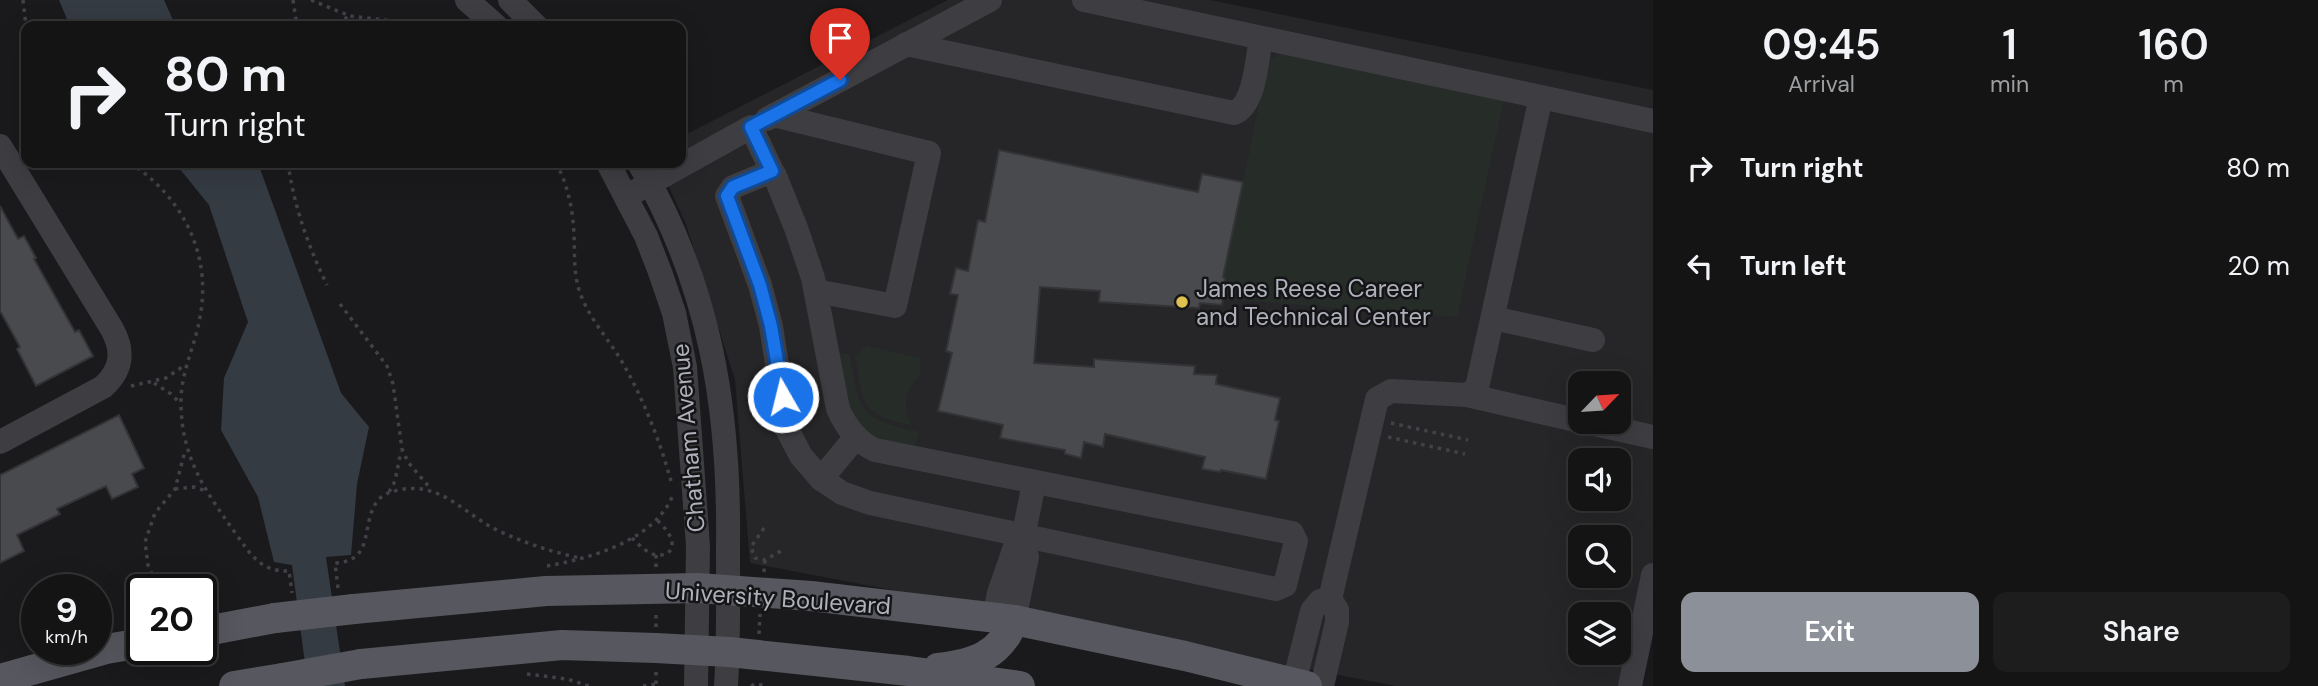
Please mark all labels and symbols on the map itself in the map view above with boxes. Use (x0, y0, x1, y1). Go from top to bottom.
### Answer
pin (810, 8, 870, 80)
place label: James Reese Career and Technical Center (1196, 273, 1431, 332)
marker: James Reese Career and Technical Center (1174, 294, 1190, 310)
street label: Chatham Avenue (664, 342, 712, 534)
position arrow (746, 360, 820, 434)
north arrow (1568, 371, 1631, 434)
speed limit sign: 20 (126, 574, 217, 665)
street label: University Boulevard (664, 575, 892, 621)

